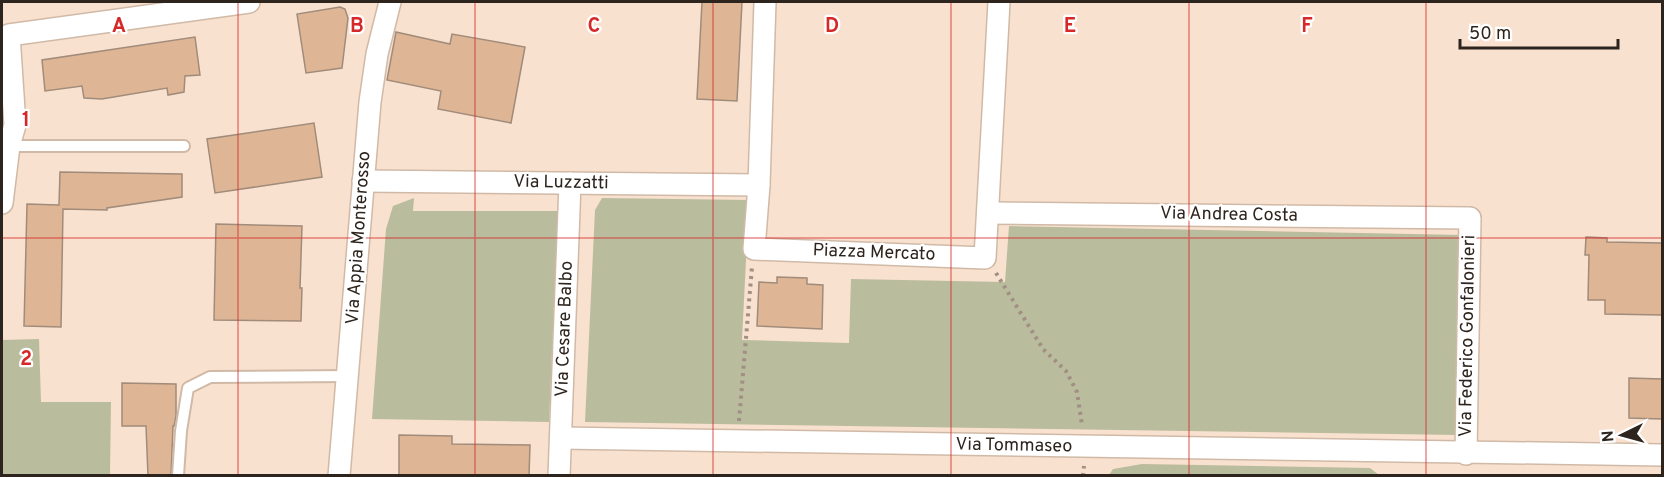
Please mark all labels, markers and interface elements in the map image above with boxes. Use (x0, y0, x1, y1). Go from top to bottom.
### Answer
scale bar (1460, 12, 1618, 50)
text: A (112, 14, 126, 40)
text: B (350, 14, 364, 40)
text: C (588, 14, 600, 40)
text: D (825, 14, 839, 40)
text: E (1064, 14, 1076, 40)
text: F (1301, 14, 1313, 40)
text: 50 m (1469, 23, 1511, 46)
text: 1 (22, 108, 30, 134)
street label: Via Appia Monterosso (341, 150, 377, 326)
street label: Via Luzzatti (513, 171, 609, 195)
street label: Via Andrea Costa (1160, 202, 1298, 228)
street label: Via Federico Gonfalonieri (1455, 235, 1481, 437)
street label: Piazza Mercato (812, 239, 936, 267)
street label: Via Cesare Balbo (551, 260, 579, 398)
text: 2 (20, 347, 32, 373)
north arrow (1592, 405, 1652, 465)
text: N (1599, 430, 1620, 443)
street label: Via Tommaseo (955, 433, 1073, 459)

